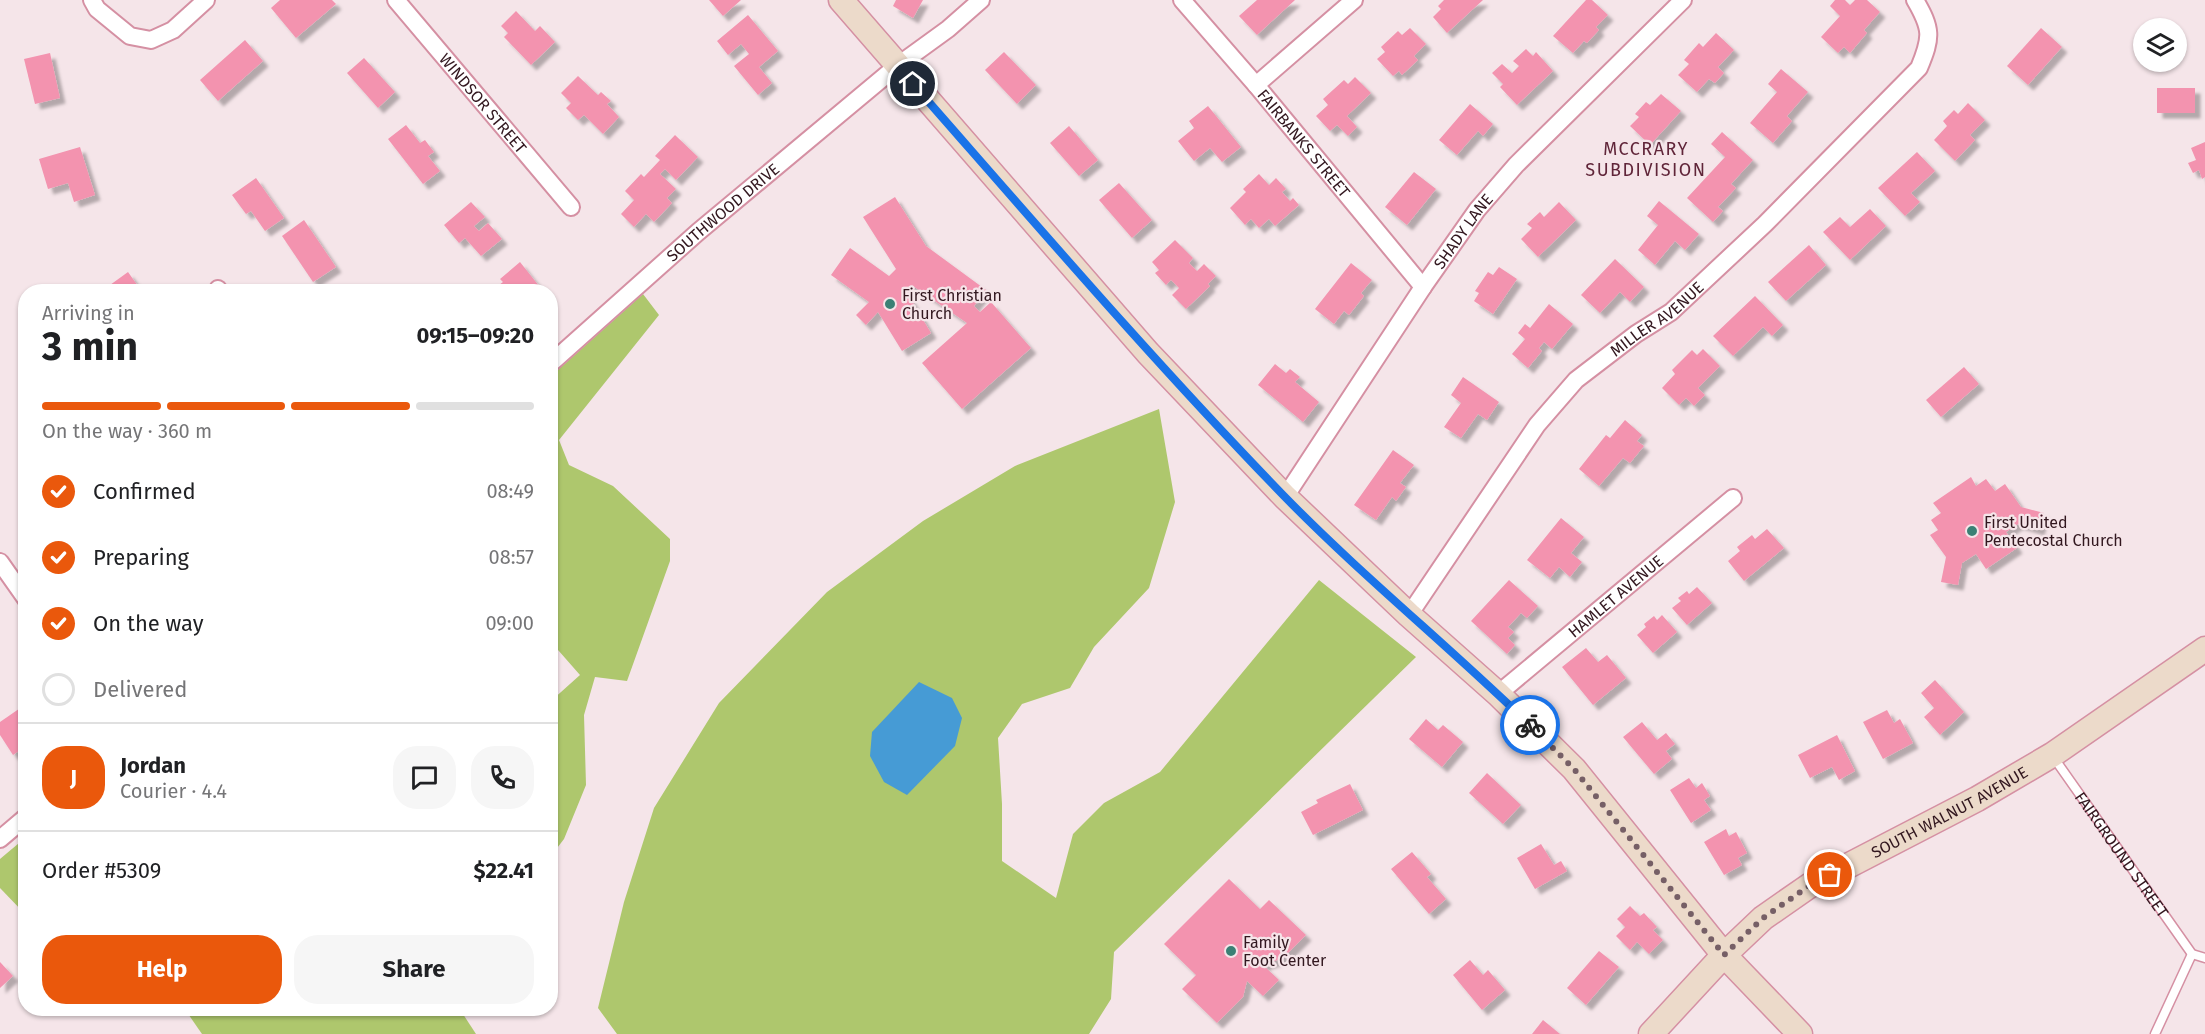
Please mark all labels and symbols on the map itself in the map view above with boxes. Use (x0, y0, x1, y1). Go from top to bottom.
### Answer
street label: WINDSOR STREET (436, 49, 531, 157)
pin (887, 58, 938, 109)
street label: FAIRBANKS STREET (1254, 85, 1355, 201)
district label: MCCRARY SUBDIVISION (1585, 138, 1707, 181)
street label: SOUTHWOOD DRIVE (662, 159, 783, 265)
street label: SHADY LANE (1429, 190, 1497, 272)
street label: MILLER AVENUE (1606, 277, 1707, 360)
place label: First Christian Church (902, 286, 1002, 323)
marker: First Christian Church (883, 297, 897, 311)
place label: First United Pentecostal Church (1984, 513, 2123, 550)
marker: First United Pentecostal Church (1965, 524, 1979, 538)
street label: HAMLET AVENUE (1564, 551, 1667, 641)
courier (1500, 695, 1560, 755)
street label: SOUTH WALNUT AVENUE (1868, 762, 2031, 862)
street label: FAIRGROUND STREET (2071, 788, 2173, 921)
pin (1804, 849, 1855, 900)
place label: Family Foot Center (1243, 933, 1327, 970)
marker: Family Foot Center (1224, 944, 1238, 958)

